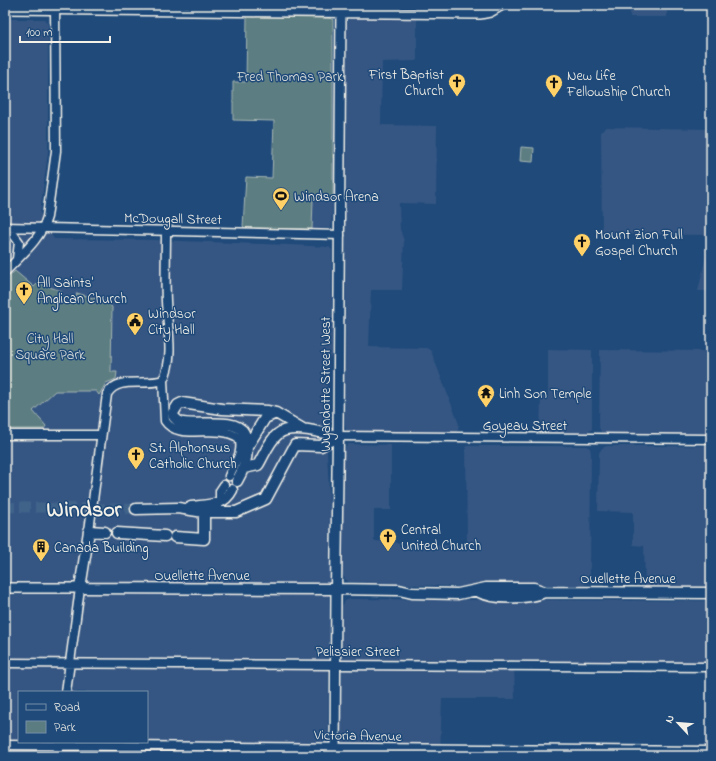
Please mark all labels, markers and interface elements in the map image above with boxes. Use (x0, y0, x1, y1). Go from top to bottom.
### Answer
scale bar (20, 18, 110, 44)
text: 100 m (26, 24, 53, 42)
place label: First Baptist Church (368, 65, 444, 102)
place label: New Life Fellowship Church (566, 66, 670, 103)
park label: Fred Thomas Park (236, 67, 344, 88)
church icon: First Baptist Church (447, 72, 467, 97)
church icon: New Life Fellowship Church (544, 73, 564, 98)
sports icon: Windsor Arena (271, 186, 291, 211)
place label: Windsor Arena (294, 187, 379, 208)
street label: McDougall Street (124, 208, 222, 232)
place label: Mount Zion Full Gospel Church (595, 225, 683, 262)
church icon: Mount Zion Full Gospel Church (572, 232, 592, 257)
place label: All Saints' Anglican Church (37, 273, 127, 311)
church icon: All Saints' Anglican Church (14, 280, 34, 305)
place label: Windsor City Hall (148, 304, 196, 342)
public building icon: Windsor City Hall (125, 311, 145, 336)
street label: Wyandotte Street West (316, 316, 338, 452)
park label: City Hall Square Park (15, 329, 86, 366)
temple icon: Linh Son Temple (476, 383, 496, 408)
place label: Linh Son Temple (499, 384, 592, 405)
street label: Goyeau Street (483, 416, 568, 438)
place label: St. Alphonsus Catholic Church (149, 438, 237, 475)
church icon: St. Alphonsus Catholic Church (126, 445, 146, 470)
district label: Windsor (47, 495, 123, 527)
place label: Central United Church (401, 520, 481, 557)
church icon: Central United Church (378, 527, 398, 552)
building icon: Canada Building (31, 537, 51, 562)
place label: Canada Building (54, 538, 149, 560)
street label: Ouellette Avenue (154, 566, 250, 587)
street label: Ouellette Avenue (580, 569, 676, 590)
street label: Pelissier Street (316, 642, 401, 663)
legend (18, 691, 148, 743)
text: Road (54, 699, 80, 717)
north arrow (658, 703, 698, 743)
text: N (661, 712, 679, 726)
text: Park (54, 719, 76, 737)
street label: Victoria Avenue (313, 725, 403, 748)

